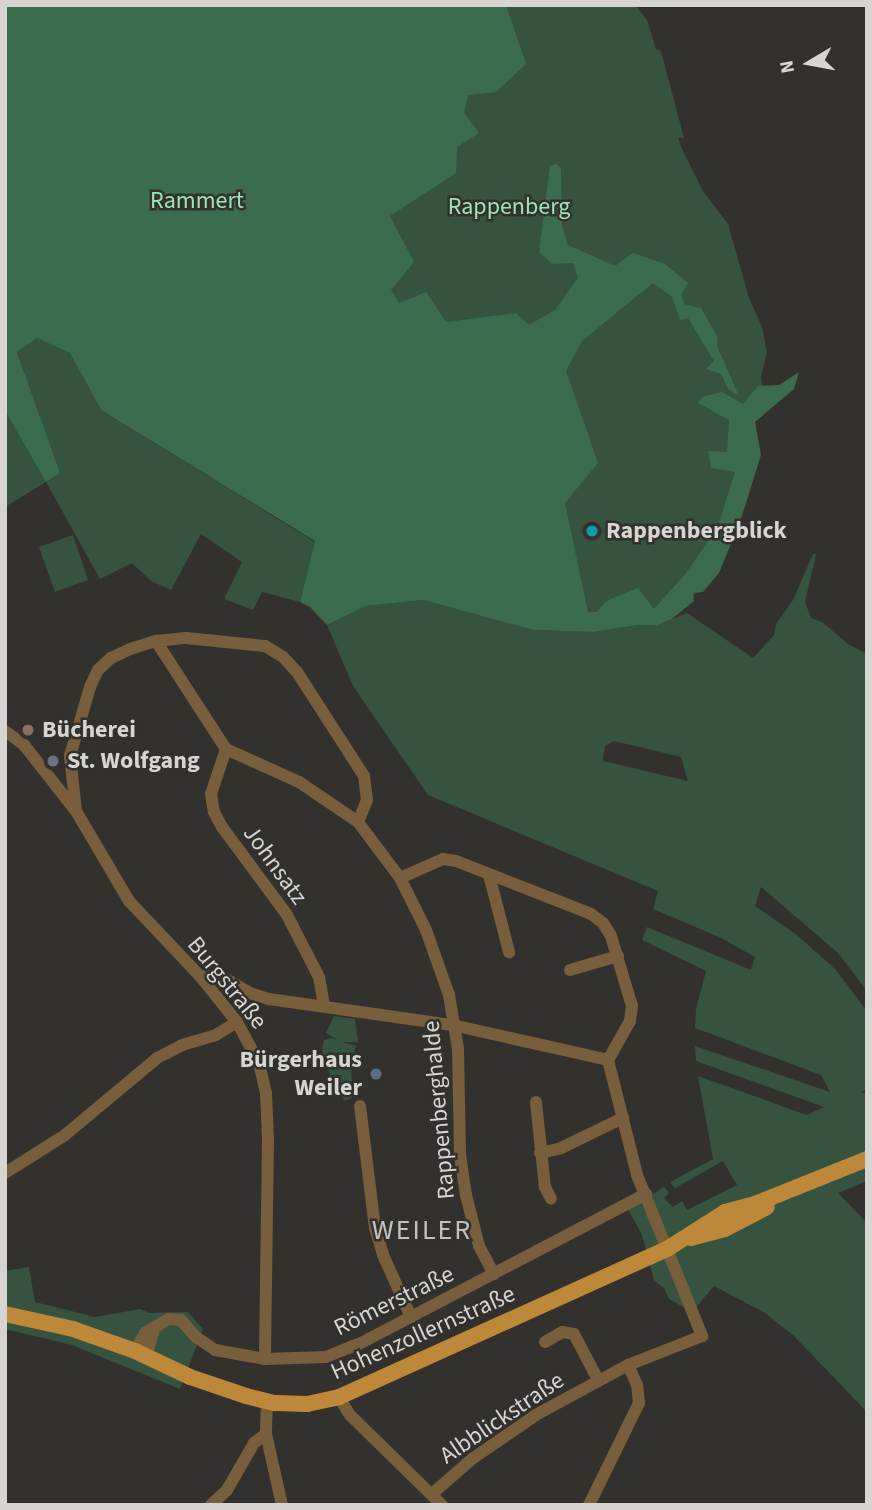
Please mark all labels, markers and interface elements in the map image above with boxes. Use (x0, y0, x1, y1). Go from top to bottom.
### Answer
north arrow (774, 28, 844, 98)
text: N (773, 58, 802, 75)
park label: Rammert (150, 187, 244, 215)
park label: Rappenberg (448, 193, 570, 221)
place label: Rappenbergblick (606, 517, 787, 545)
marker: Rappenbergblick (584, 523, 600, 539)
place label: Bücherei (42, 716, 136, 744)
marker: Bücherei (20, 722, 36, 738)
place label: St. Wolfgang (67, 747, 200, 775)
marker: St. Wolfgang (45, 753, 61, 769)
street label: Johnsatz (237, 820, 313, 910)
street label: Burgstraße (181, 931, 273, 1035)
street label: Rappenberghalde (417, 1019, 461, 1201)
place label: Bürgerhaus Weiler (240, 1046, 362, 1102)
marker: Bürgerhaus Weiler (368, 1066, 384, 1082)
district label: WEILER (373, 1213, 471, 1247)
street label: Römerstraße (329, 1260, 459, 1342)
street label: Hohenzollernstraße (326, 1279, 520, 1387)
street label: Albblickstraße (434, 1366, 570, 1470)

